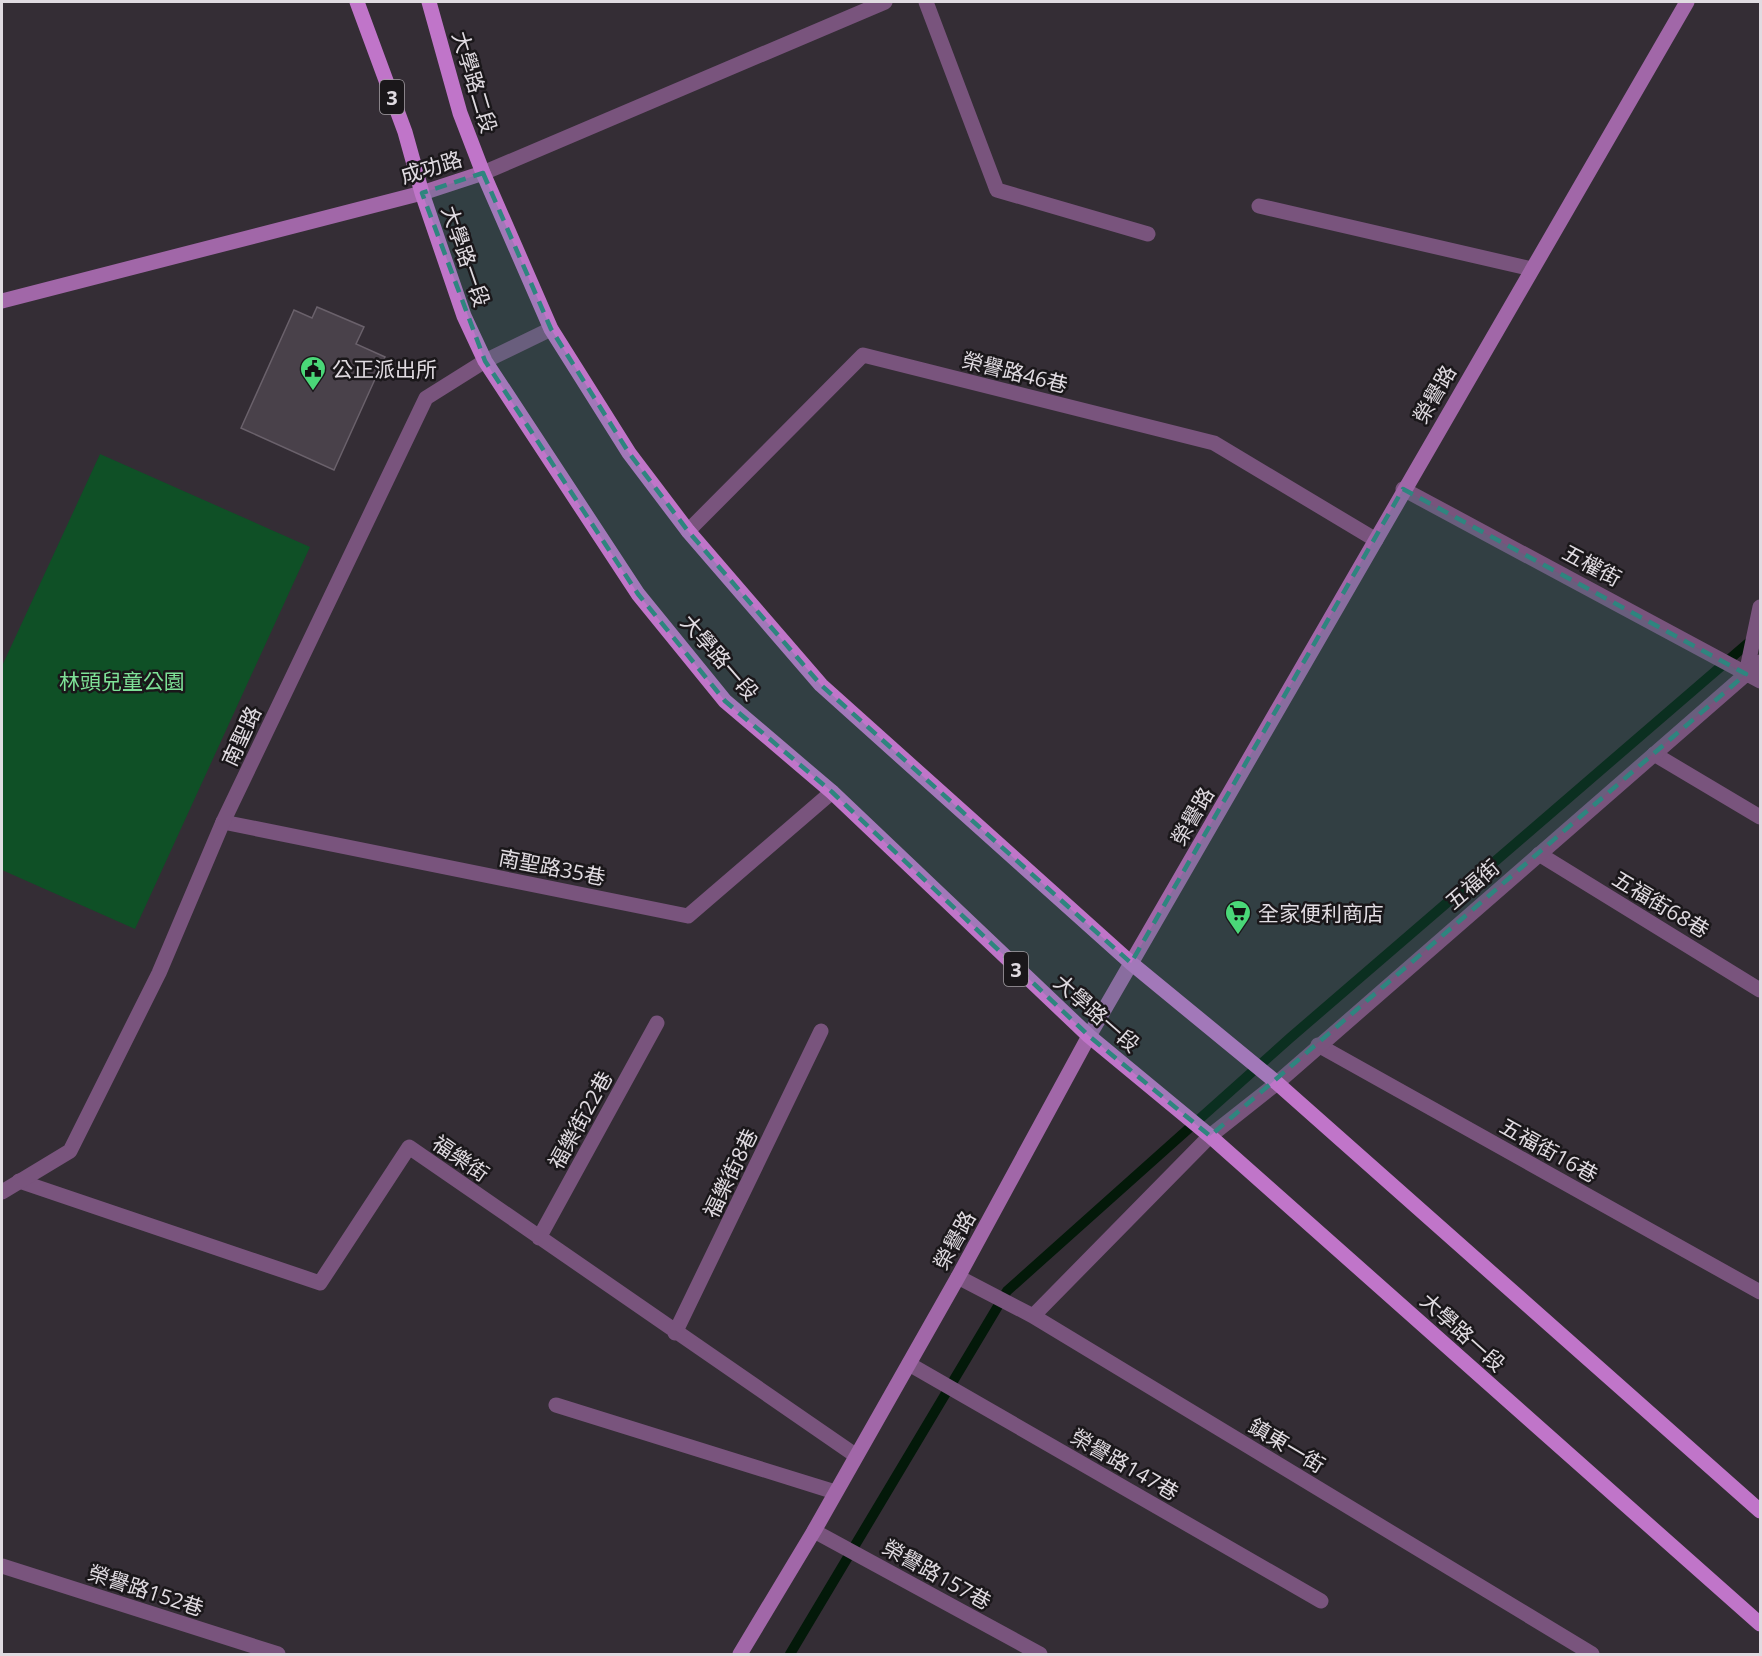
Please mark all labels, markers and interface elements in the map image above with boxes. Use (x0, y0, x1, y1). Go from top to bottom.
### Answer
street label: 大學路二段 (446, 28, 504, 136)
road number: 3 (380, 80, 404, 114)
street label: 成功路 (397, 144, 465, 190)
street label: 大學路一段 (436, 202, 496, 310)
street label: 榮譽路46巷 (959, 345, 1071, 399)
public building icon: 公正派出所 (298, 354, 328, 392)
place label: 公正派出所 (332, 355, 437, 383)
street label: 榮譽路 (1406, 360, 1462, 428)
street label: 五權街 (1558, 538, 1626, 592)
street label: 大學路一段 (675, 608, 765, 706)
park label: 林頭兒童公園 (59, 667, 185, 695)
street label: 南聖路 (215, 702, 267, 770)
street label: 榮譽路 (1164, 782, 1220, 850)
street label: 南聖路35巷 (496, 843, 608, 891)
street label: 五福街 (1439, 853, 1505, 915)
street label: 五福街68巷 (1607, 864, 1715, 944)
supermarket icon: 全家便利商店 (1223, 898, 1253, 936)
place label: 全家便利商店 (1258, 899, 1384, 927)
road number: 3 (1004, 952, 1028, 986)
street label: 大學路一段 (1048, 968, 1146, 1058)
street label: 福樂街22巷 (542, 1066, 618, 1174)
street label: 五福街16巷 (1495, 1112, 1603, 1188)
street label: 福樂街8巷 (696, 1124, 764, 1222)
street label: 福樂街 (427, 1128, 495, 1188)
street label: 榮譽路 (926, 1206, 982, 1274)
street label: 大學路一段 (1415, 1286, 1511, 1378)
street label: 鎮東一街 (1244, 1411, 1330, 1479)
street label: 榮譽路147巷 (1066, 1422, 1184, 1506)
street label: 榮譽路157巷 (878, 1533, 996, 1615)
street label: 榮譽路152巷 (85, 1558, 207, 1622)

